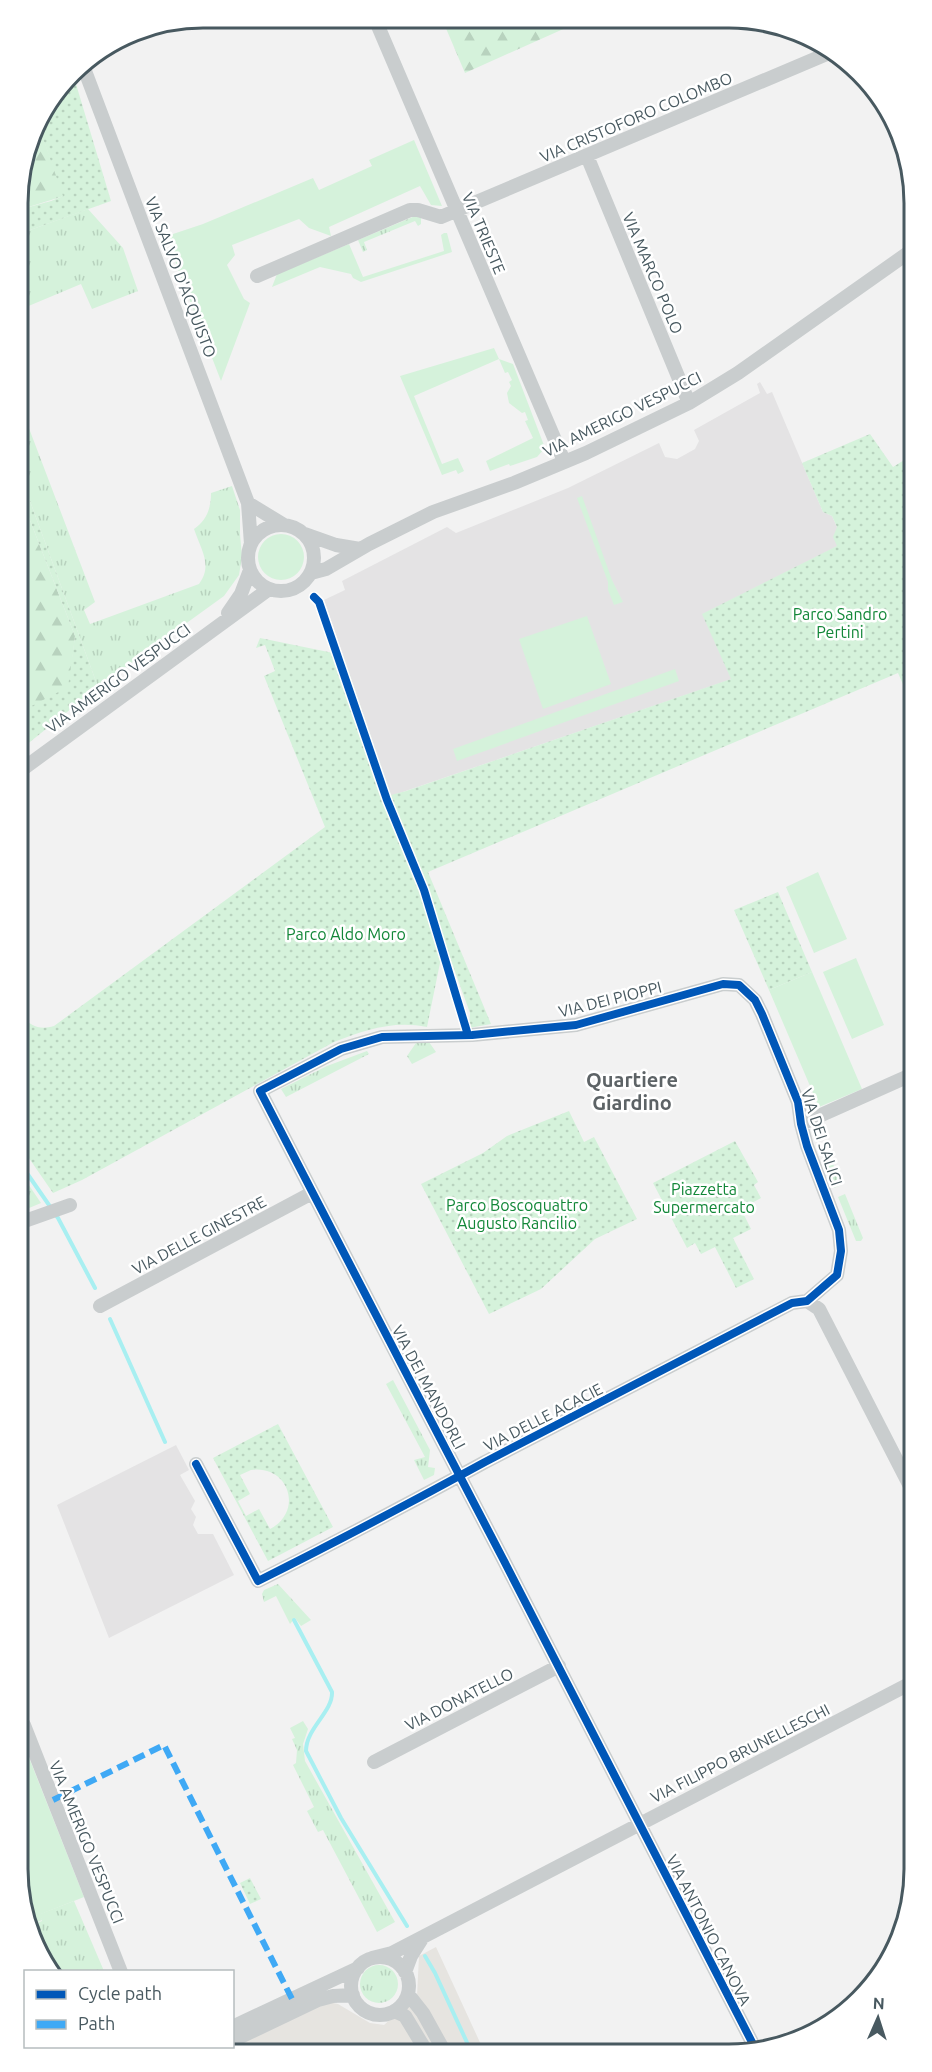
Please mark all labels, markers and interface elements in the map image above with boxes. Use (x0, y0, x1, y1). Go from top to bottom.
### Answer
street label: VIA CRISTOFORO COLOMBO (537, 68, 735, 166)
street label: VIA TRIESTE (459, 190, 509, 276)
street label: VIA SALVO D'ACQUISTO (142, 194, 220, 360)
street label: VIA MARCO POLO (619, 210, 687, 336)
street label: VIA AMERIGO VESPUCCI (540, 368, 704, 460)
park label: Parco Sandro Pertini (793, 605, 887, 641)
street label: VIA AMERIGO VESPUCCI (42, 620, 194, 736)
park label: Parco Aldo Moro (286, 925, 406, 943)
street label: VIA DEI PIOPPI (557, 977, 663, 1021)
district label: Quartiere Giardino (586, 1068, 678, 1114)
street label: VIA DEI SALICI (798, 1086, 846, 1188)
park label: Piazzetta Supermercato (653, 1180, 755, 1216)
street label: VIA DELLE GINESTRE (129, 1192, 269, 1278)
park label: Parco Boscoquattro Augusto Rancilio (446, 1196, 588, 1232)
street label: VIA DEI MANDORLI (389, 1322, 469, 1452)
street label: VIA DELLE ACACIE (481, 1379, 605, 1455)
street label: VIA DONATELLO (402, 1664, 516, 1734)
street label: VIA FILIPPO BRUNELLESCHI (648, 1700, 832, 1806)
street label: VIA AMERIGO VESPUCCI (46, 1758, 128, 1926)
street label: VIA ANTONIO CANOVA (663, 1852, 755, 2009)
legend (24, 1970, 234, 2048)
text: Cycle path (78, 1983, 162, 2003)
north arrow (848, 1988, 908, 2048)
text: N (872, 1994, 885, 2012)
text: Path (78, 2013, 115, 2033)

